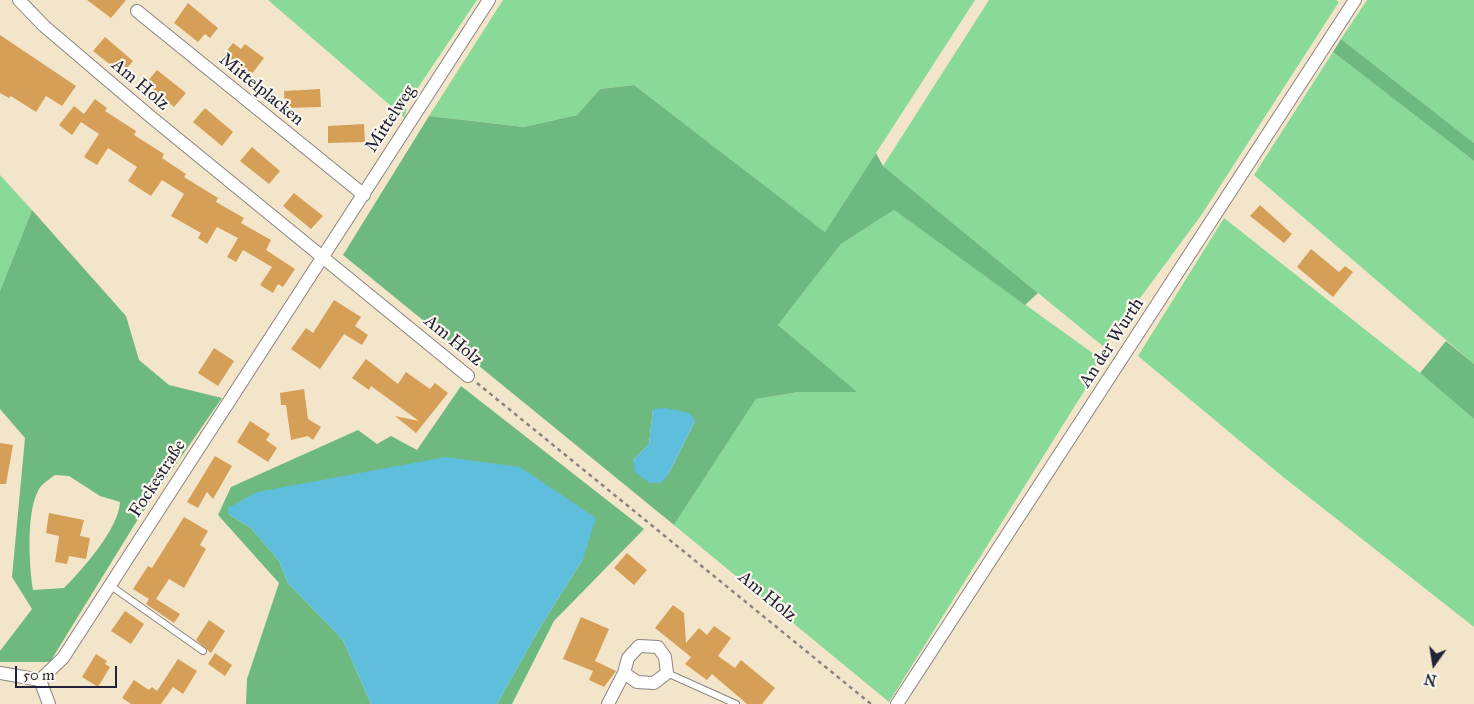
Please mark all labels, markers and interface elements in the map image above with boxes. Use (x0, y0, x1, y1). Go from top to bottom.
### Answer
street label: Mittelplacken (214, 49, 308, 131)
street label: Am Holz (107, 55, 173, 115)
street label: Mittelweg (361, 81, 421, 157)
street label: An der Wurth (1075, 294, 1149, 392)
street label: Am Holz (419, 311, 487, 371)
street label: Fockestraße (125, 436, 191, 522)
street label: Am Holz (733, 567, 801, 627)
north arrow (1409, 639, 1459, 689)
scale bar (18, 656, 120, 688)
text: 50 m (23, 666, 55, 684)
text: N (1423, 669, 1438, 689)

